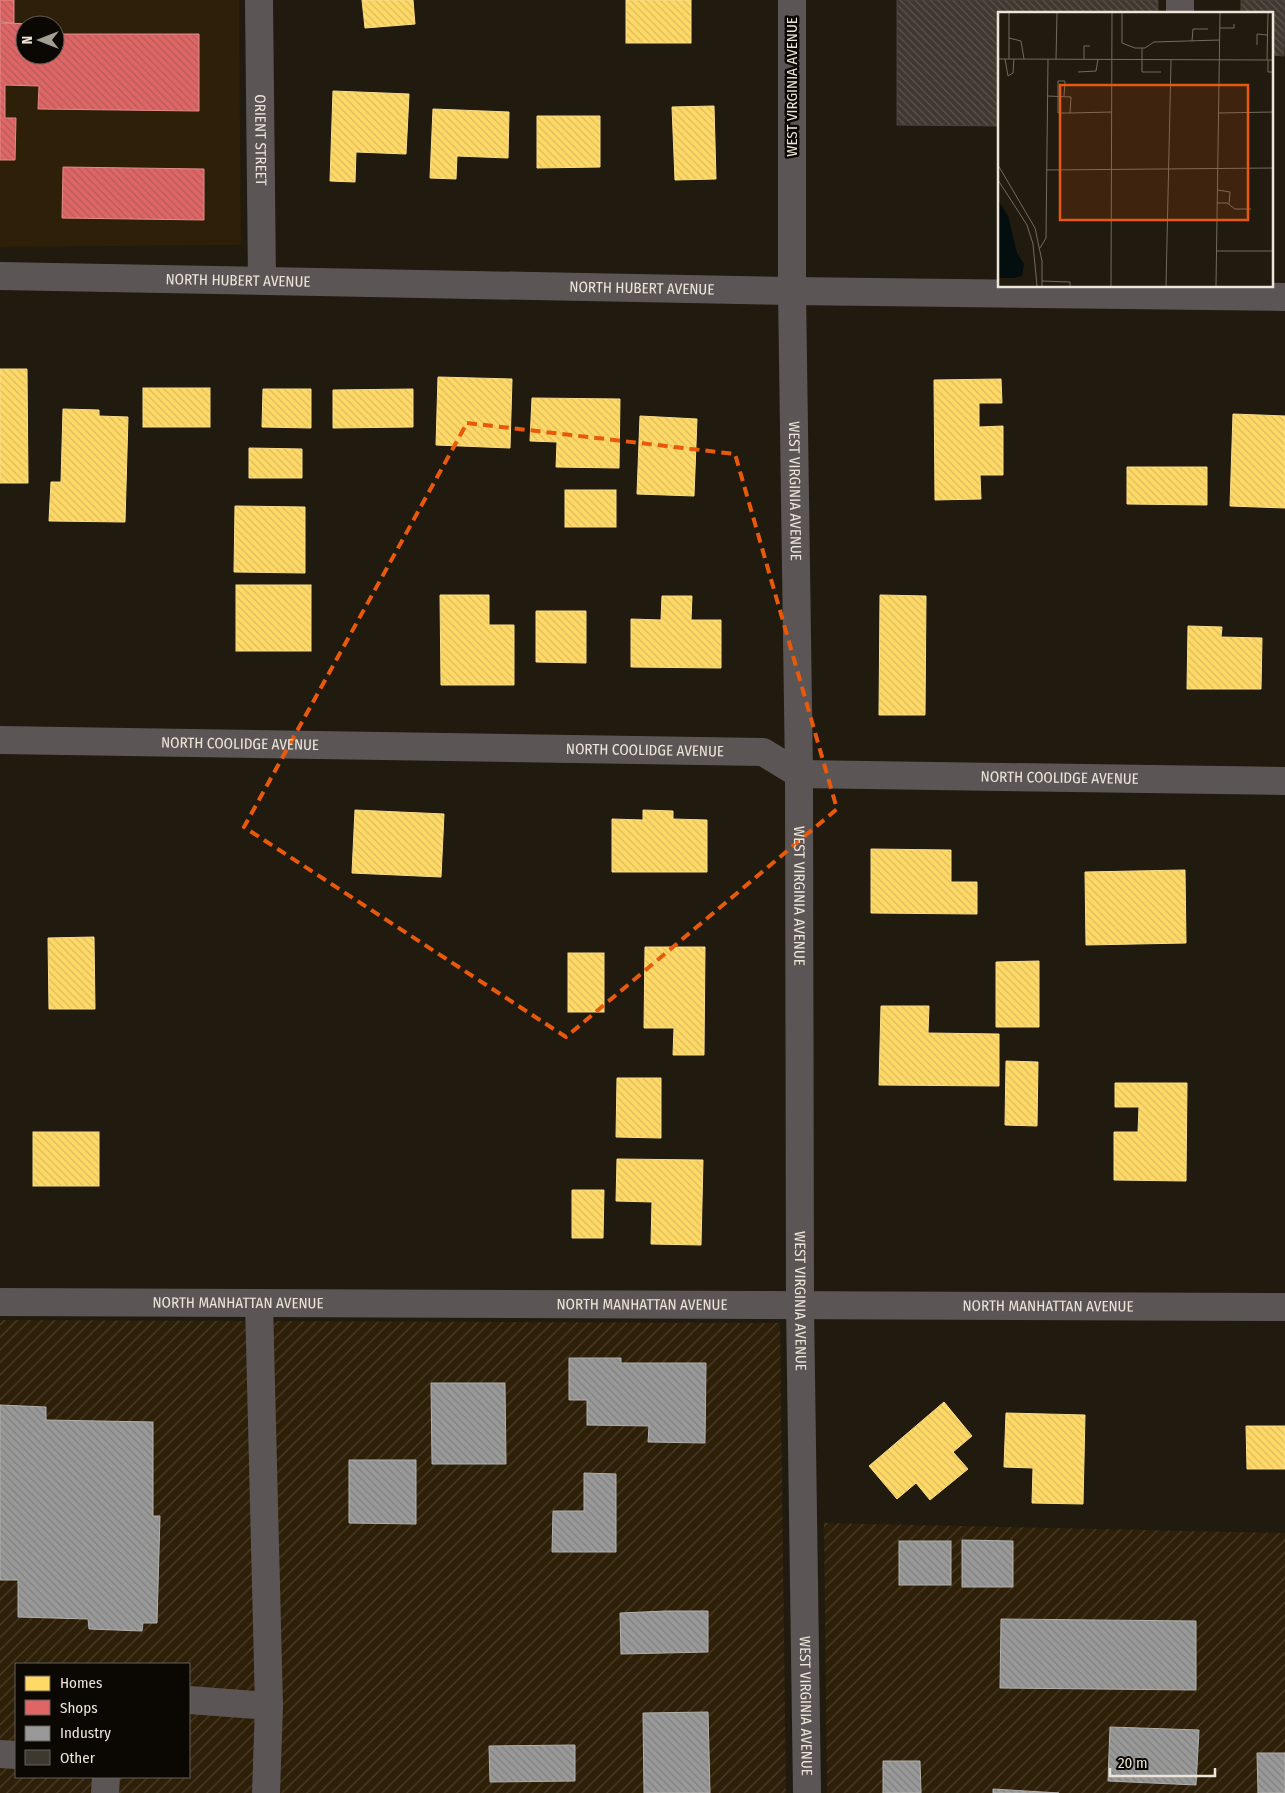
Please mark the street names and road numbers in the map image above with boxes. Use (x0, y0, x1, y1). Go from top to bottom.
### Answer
street label: WEST VIRGINIA AVENUE (783, 17, 801, 157)
street label: ORIENT STREET (251, 94, 270, 186)
street label: NORTH HUBERT AVENUE (165, 270, 311, 291)
street label: NORTH HUBERT AVENUE (569, 278, 715, 299)
street label: WEST VIRGINIA AVENUE (785, 421, 805, 561)
street label: NORTH COOLIDGE AVENUE (161, 734, 319, 754)
street label: NORTH COOLIDGE AVENUE (566, 740, 724, 760)
street label: NORTH COOLIDGE AVENUE (981, 768, 1139, 788)
street label: WEST VIRGINIA AVENUE (790, 826, 808, 966)
street label: WEST VIRGINIA AVENUE (791, 1231, 810, 1371)
street label: NORTH MANHATTAN AVENUE (152, 1294, 324, 1312)
street label: NORTH MANHATTAN AVENUE (556, 1295, 728, 1314)
street label: NORTH MANHATTAN AVENUE (962, 1297, 1134, 1315)
street label: WEST VIRGINIA AVENUE (796, 1636, 816, 1776)

